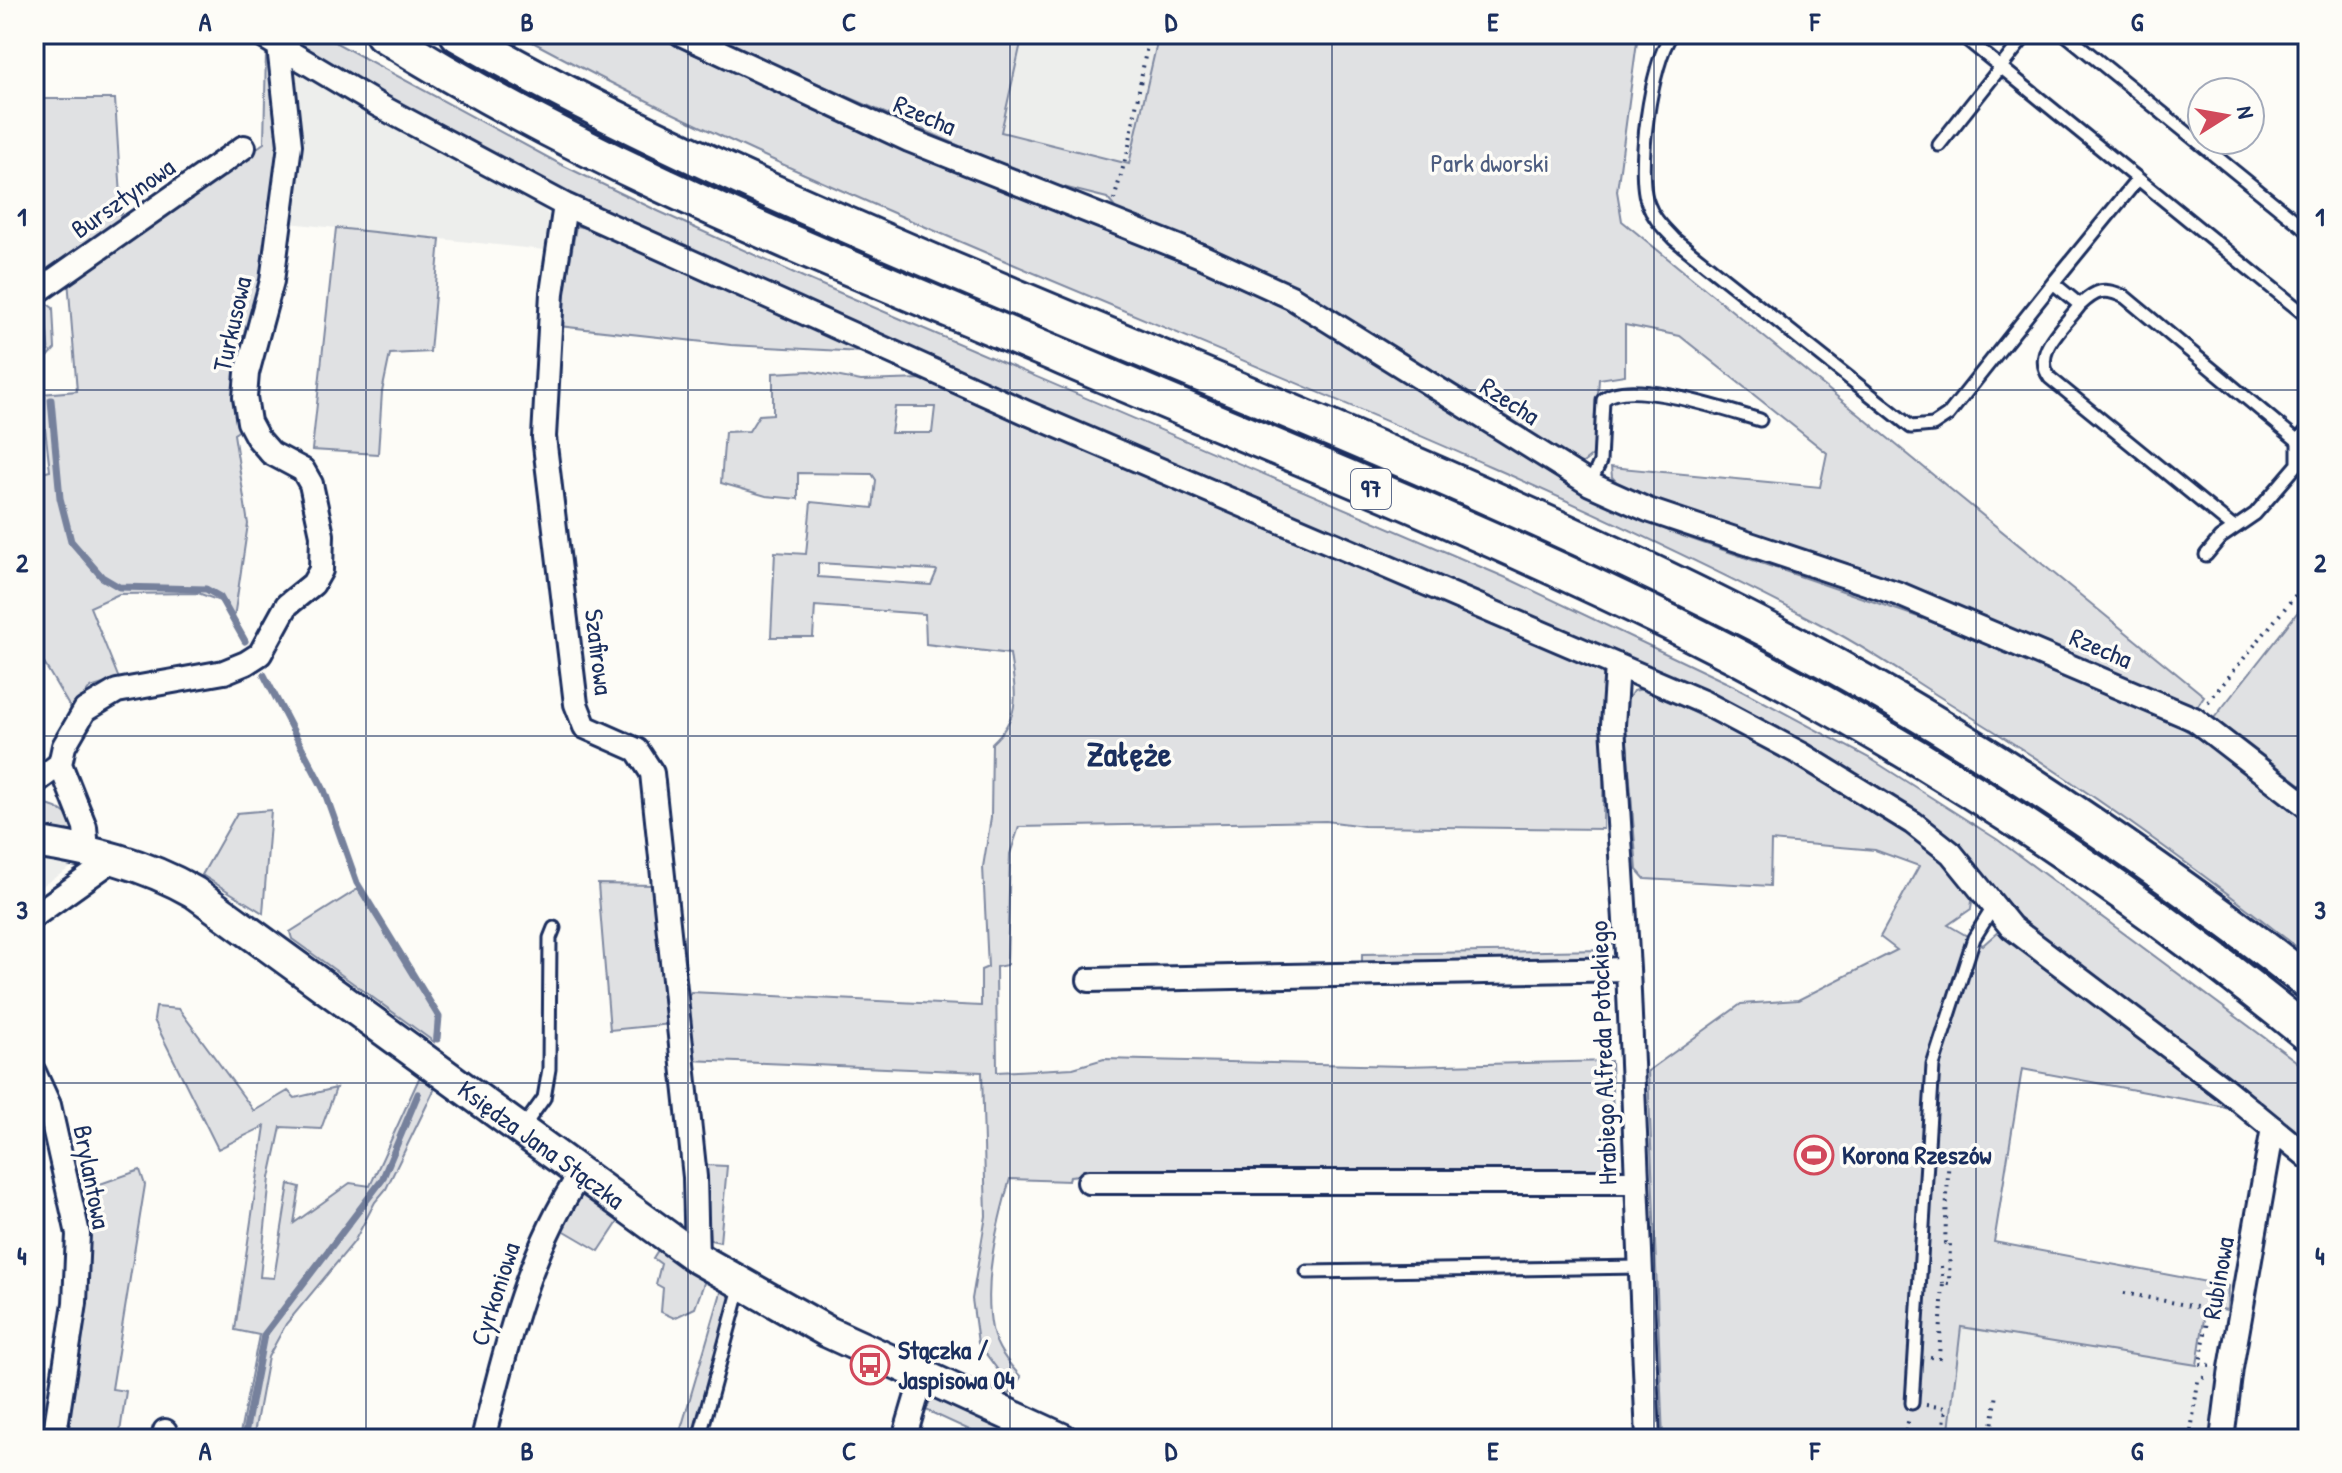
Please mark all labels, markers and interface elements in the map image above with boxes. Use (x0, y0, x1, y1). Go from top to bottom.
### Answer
text: A (199, 4, 212, 39)
text: B (520, 4, 534, 39)
text: C (842, 4, 856, 39)
text: D (1165, 4, 1178, 39)
text: E (1487, 4, 1499, 39)
text: F (1809, 4, 1821, 39)
text: G (2131, 4, 2144, 39)
north arrow (2186, 76, 2266, 156)
street label: Rzecha (889, 86, 962, 143)
text: N (2230, 104, 2262, 121)
park label: Park dworski (1431, 145, 1549, 180)
street label: Bursztynowa (64, 149, 182, 246)
text: 1 (17, 199, 27, 234)
text: 1 (2315, 199, 2325, 234)
street label: Turkusowa (204, 273, 259, 375)
street label: Rzecha (1474, 368, 1547, 433)
road number: 97 (1351, 469, 1391, 509)
text: 2 (16, 545, 29, 580)
text: 2 (2314, 545, 2327, 580)
street label: Szafirowa (577, 607, 622, 697)
street label: Rzecha (2065, 619, 2138, 676)
district label: Załęże (1086, 731, 1172, 777)
text: 3 (16, 892, 28, 927)
text: 3 (2314, 892, 2326, 927)
street label: Hrabiego Alfreda Potockiego (1580, 920, 1625, 1186)
street label: Księdza Jana Stączka (451, 1072, 632, 1217)
street label: Brylantowa (65, 1122, 120, 1232)
sports icon: Korona Rzeszów (1793, 1134, 1835, 1176)
place label: Korona Rzeszów (1842, 1137, 1991, 1172)
street label: Rubinowa (2193, 1234, 2242, 1322)
text: 4 (17, 1238, 27, 1273)
street label: Cyrkoniowa (461, 1238, 528, 1350)
text: 4 (2315, 1238, 2325, 1273)
place label: Stączka / Jaspisowa 04 (898, 1332, 1015, 1398)
bus stop icon: Stączka / Jaspisowa 04 (849, 1344, 891, 1386)
text: A (199, 1433, 212, 1468)
text: B (520, 1433, 534, 1468)
text: C (842, 1433, 856, 1468)
text: D (1165, 1433, 1178, 1468)
text: E (1487, 1433, 1499, 1468)
text: F (1809, 1433, 1821, 1468)
text: G (2131, 1433, 2144, 1468)

